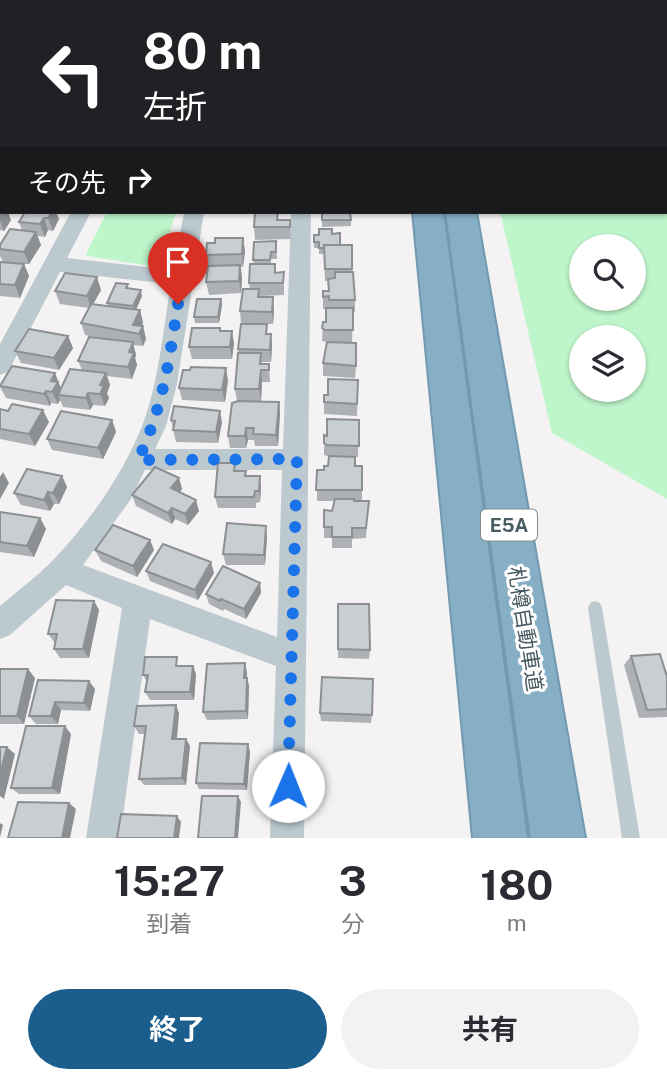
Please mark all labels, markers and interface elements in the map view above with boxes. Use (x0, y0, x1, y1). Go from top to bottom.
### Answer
text: 80 m (143, 22, 262, 80)
icon: left (28, 28, 119, 119)
text: 左折 (143, 88, 207, 125)
icon: right (120, 161, 158, 199)
text: その先 (28, 167, 106, 198)
pin (148, 232, 208, 304)
map controls (569, 234, 646, 402)
button: search (569, 234, 646, 311)
icon: arrive (159, 243, 197, 281)
button: layers (569, 325, 646, 402)
road number: E5A (481, 510, 537, 540)
street label: 札樽自動車道 (503, 565, 548, 693)
position arrow (251, 749, 325, 823)
text: 15:27 (114, 856, 225, 905)
text: 3 (339, 856, 367, 905)
text: 180 (480, 860, 553, 909)
text: m (507, 909, 527, 936)
text: 到着 (146, 910, 192, 937)
text: 分 (341, 910, 364, 937)
button: 終了 (28, 989, 327, 1069)
button: 共有 (341, 989, 639, 1069)

